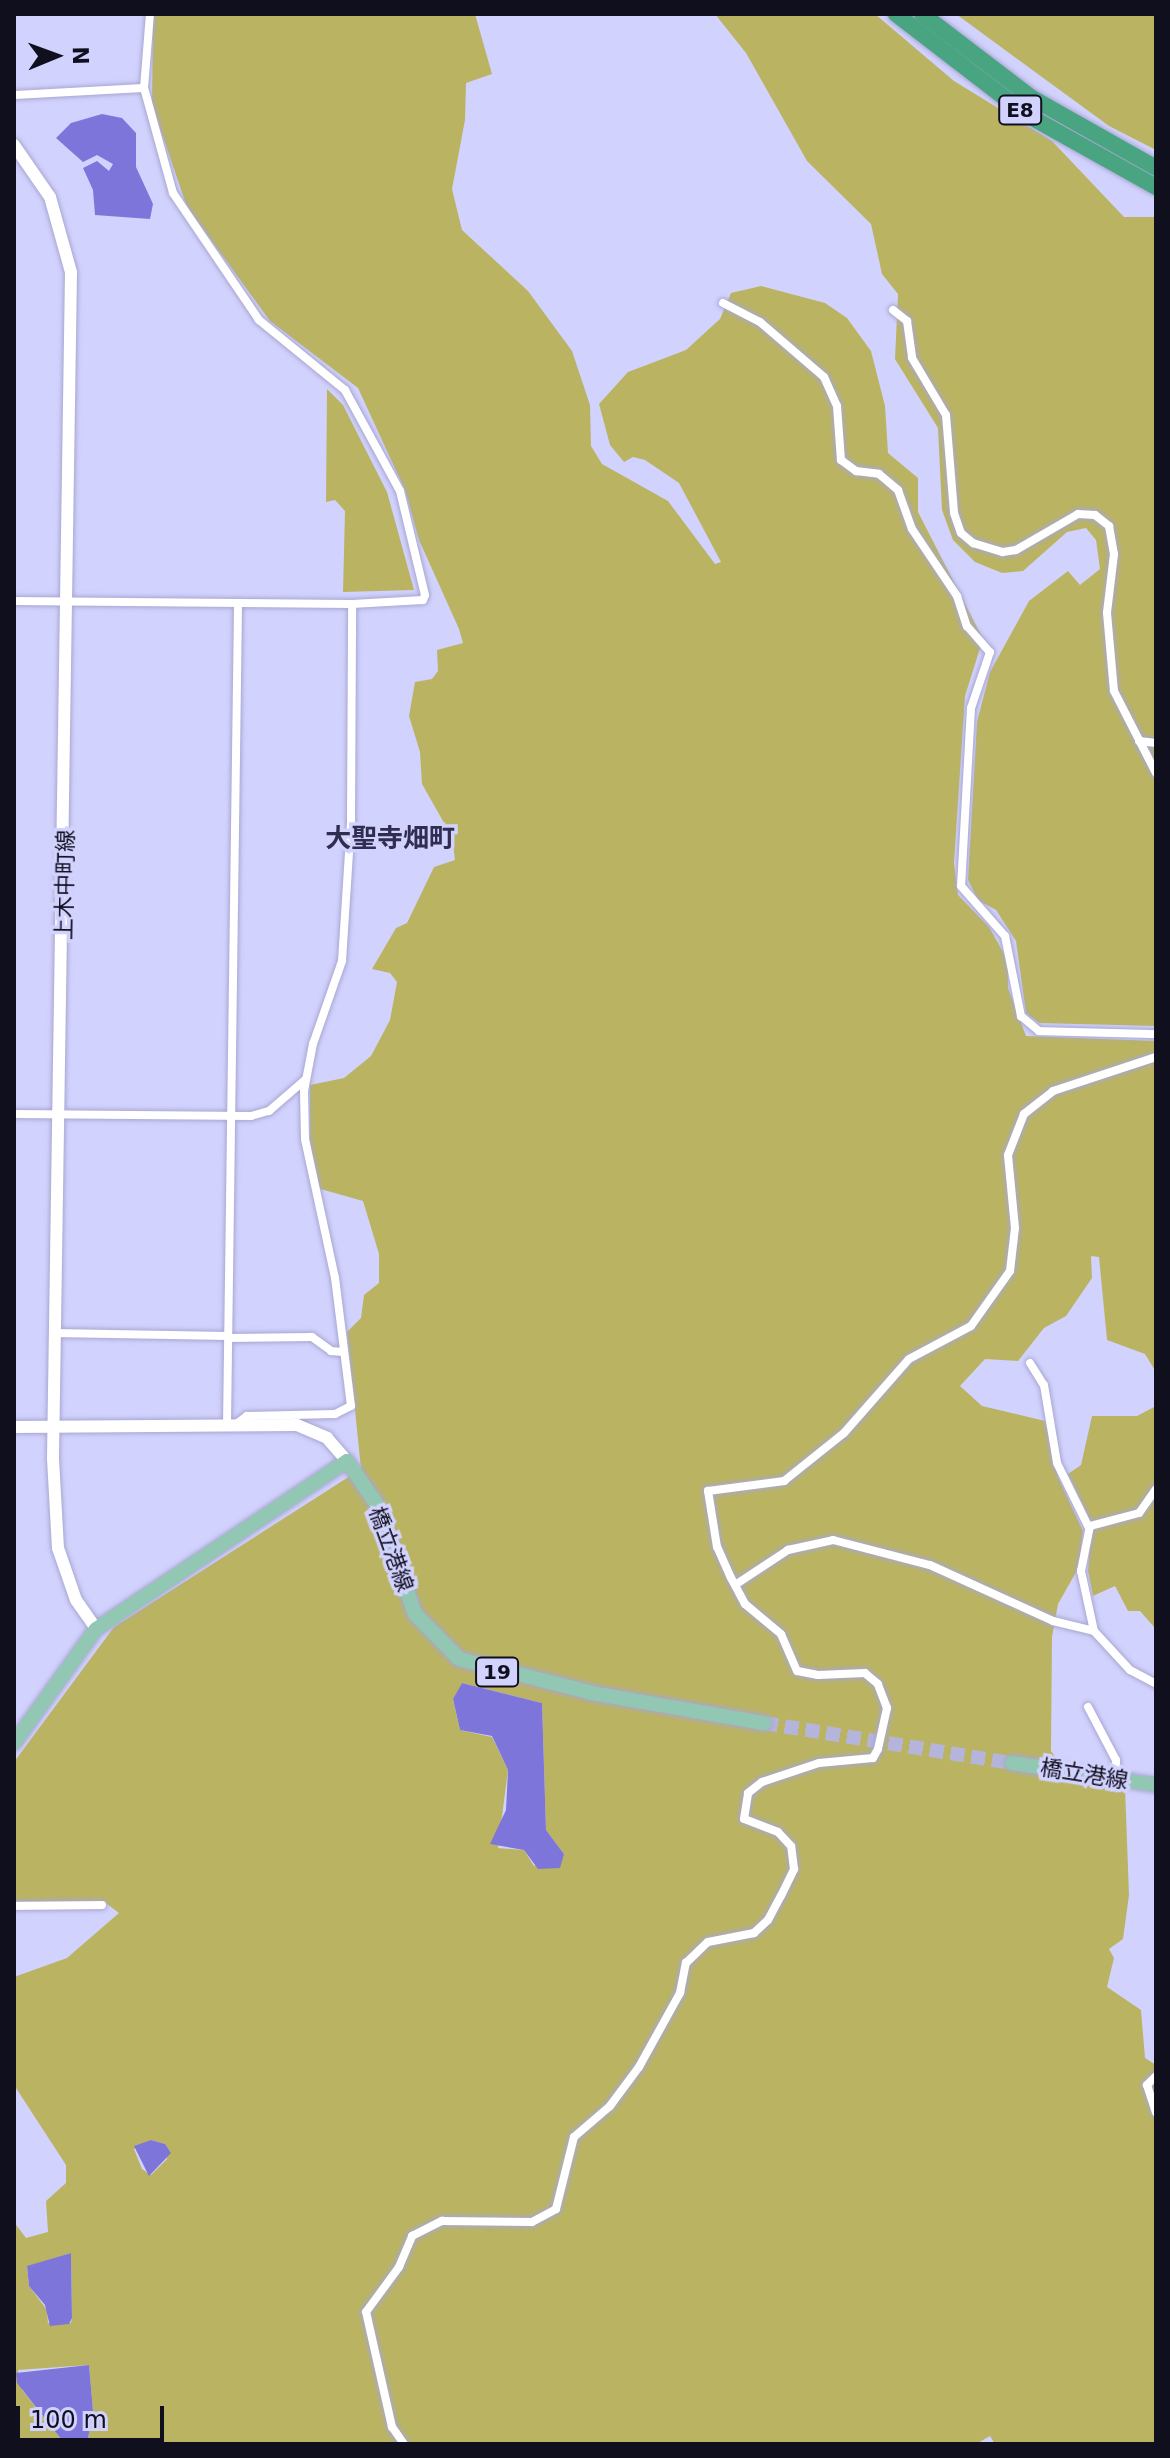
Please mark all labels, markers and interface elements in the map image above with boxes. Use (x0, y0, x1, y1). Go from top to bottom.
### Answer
north arrow (16, 16, 96, 96)
text: N (68, 46, 93, 65)
road number: E8 (998, 94, 1042, 126)
district label: 大聖寺畑町 (325, 823, 455, 855)
street label: 上木中町線 (51, 830, 79, 940)
street label: 橋立港線 (364, 1503, 418, 1595)
road number: 19 (475, 1656, 519, 1688)
street label: 橋立港線 (1038, 1754, 1130, 1794)
scale bar (20, 2390, 168, 2440)
text: 100 m (30, 2406, 107, 2434)

